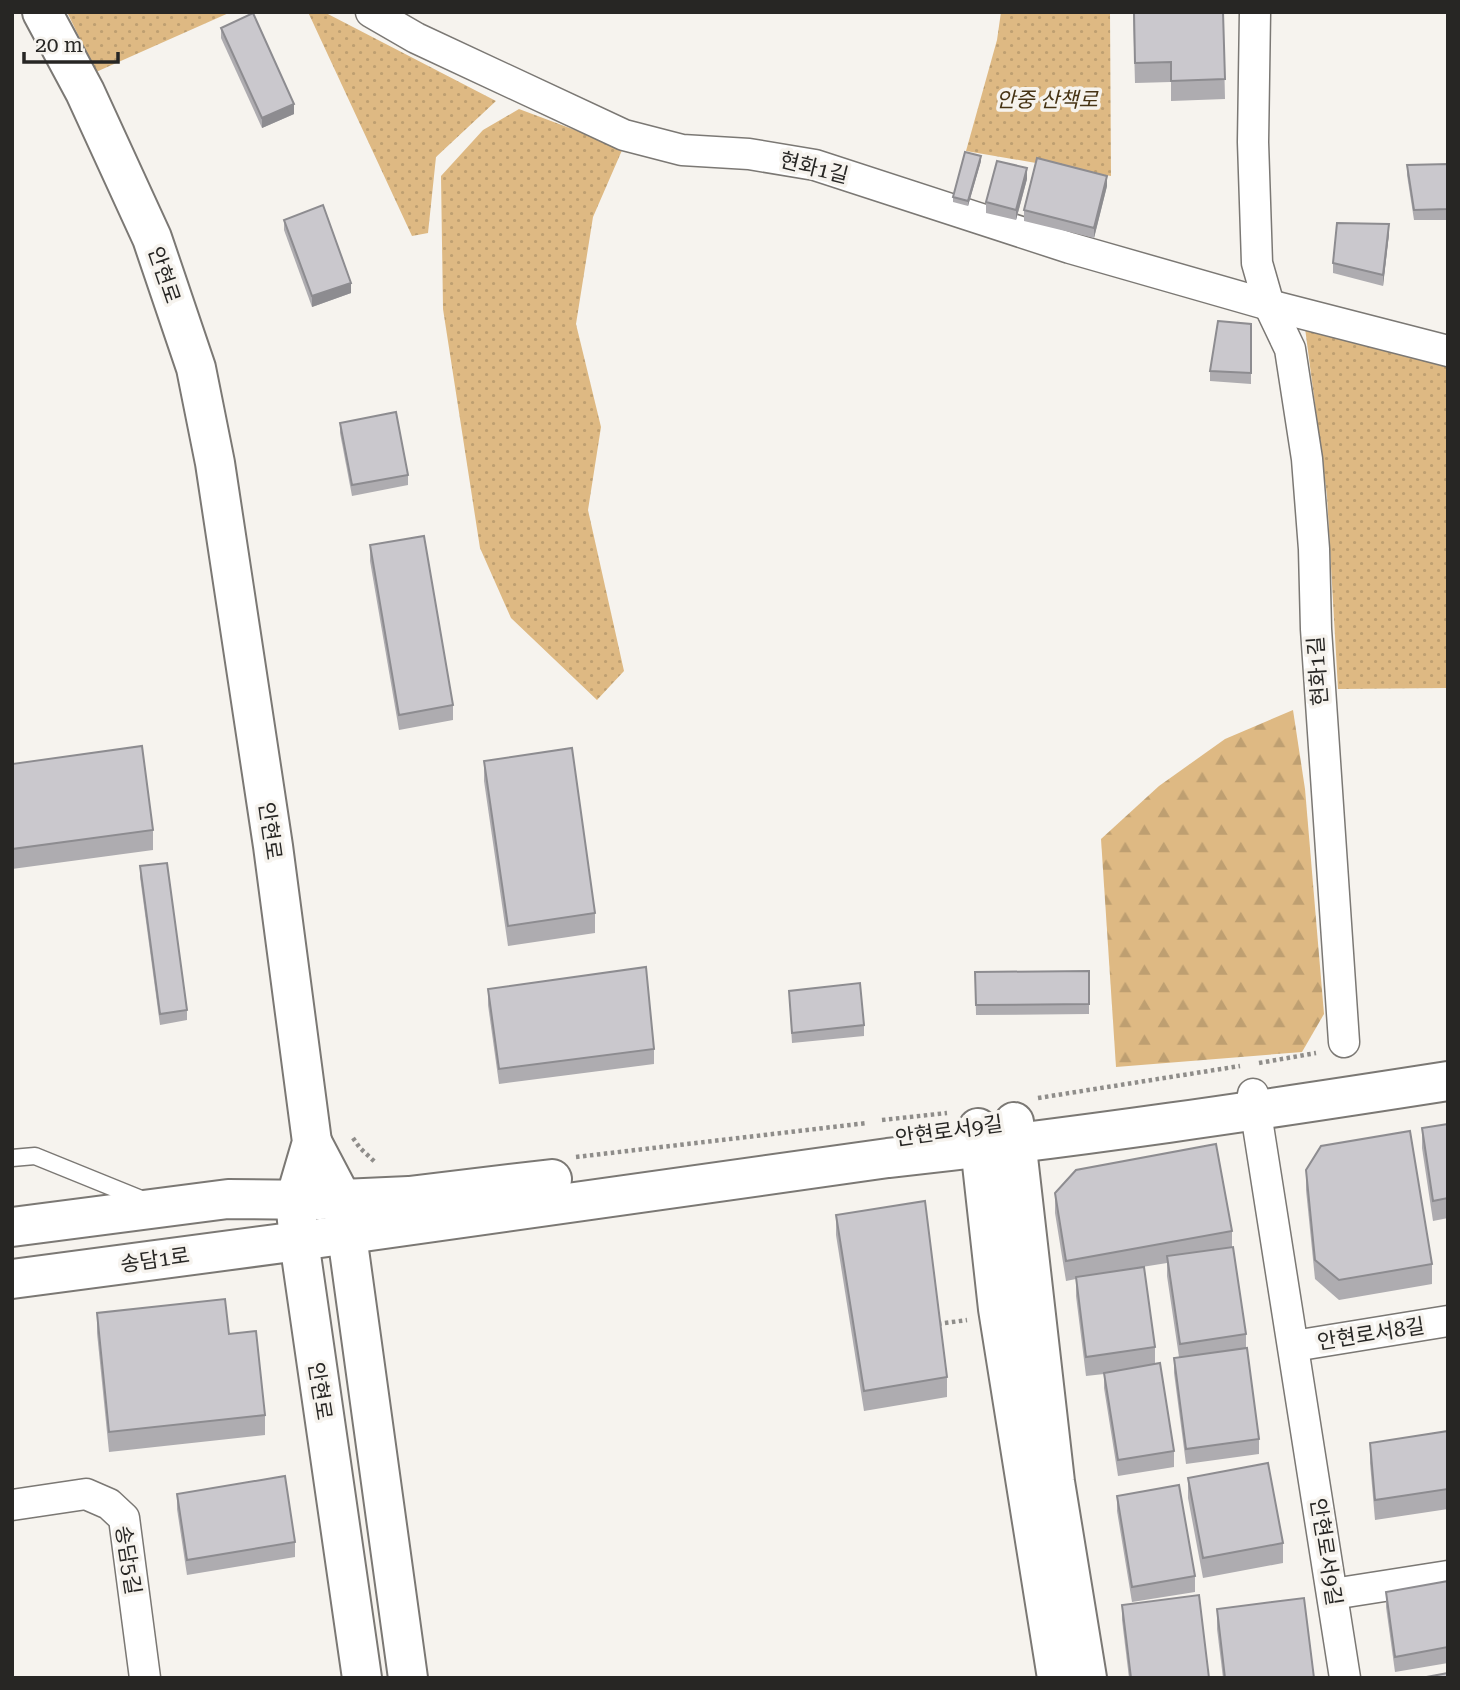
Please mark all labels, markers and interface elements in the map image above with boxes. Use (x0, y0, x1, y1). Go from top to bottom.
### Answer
scale bar (24, 21, 119, 65)
text: 20 m (35, 33, 83, 57)
park label: 안중 산책로 (996, 88, 1100, 112)
street label: 현화1길 (777, 148, 851, 188)
street label: 안현로 (143, 244, 185, 306)
street label: 현화1길 (1304, 635, 1332, 707)
street label: 안현로 (254, 801, 286, 861)
street label: 안현로서9길 (894, 1112, 1004, 1150)
street label: 송담1로 (119, 1243, 191, 1277)
street label: 안현로서8길 (1316, 1314, 1426, 1354)
street label: 안현로 (304, 1360, 336, 1422)
street label: 안현로서9길 (1306, 1497, 1346, 1607)
street label: 송담5길 (111, 1524, 145, 1596)

